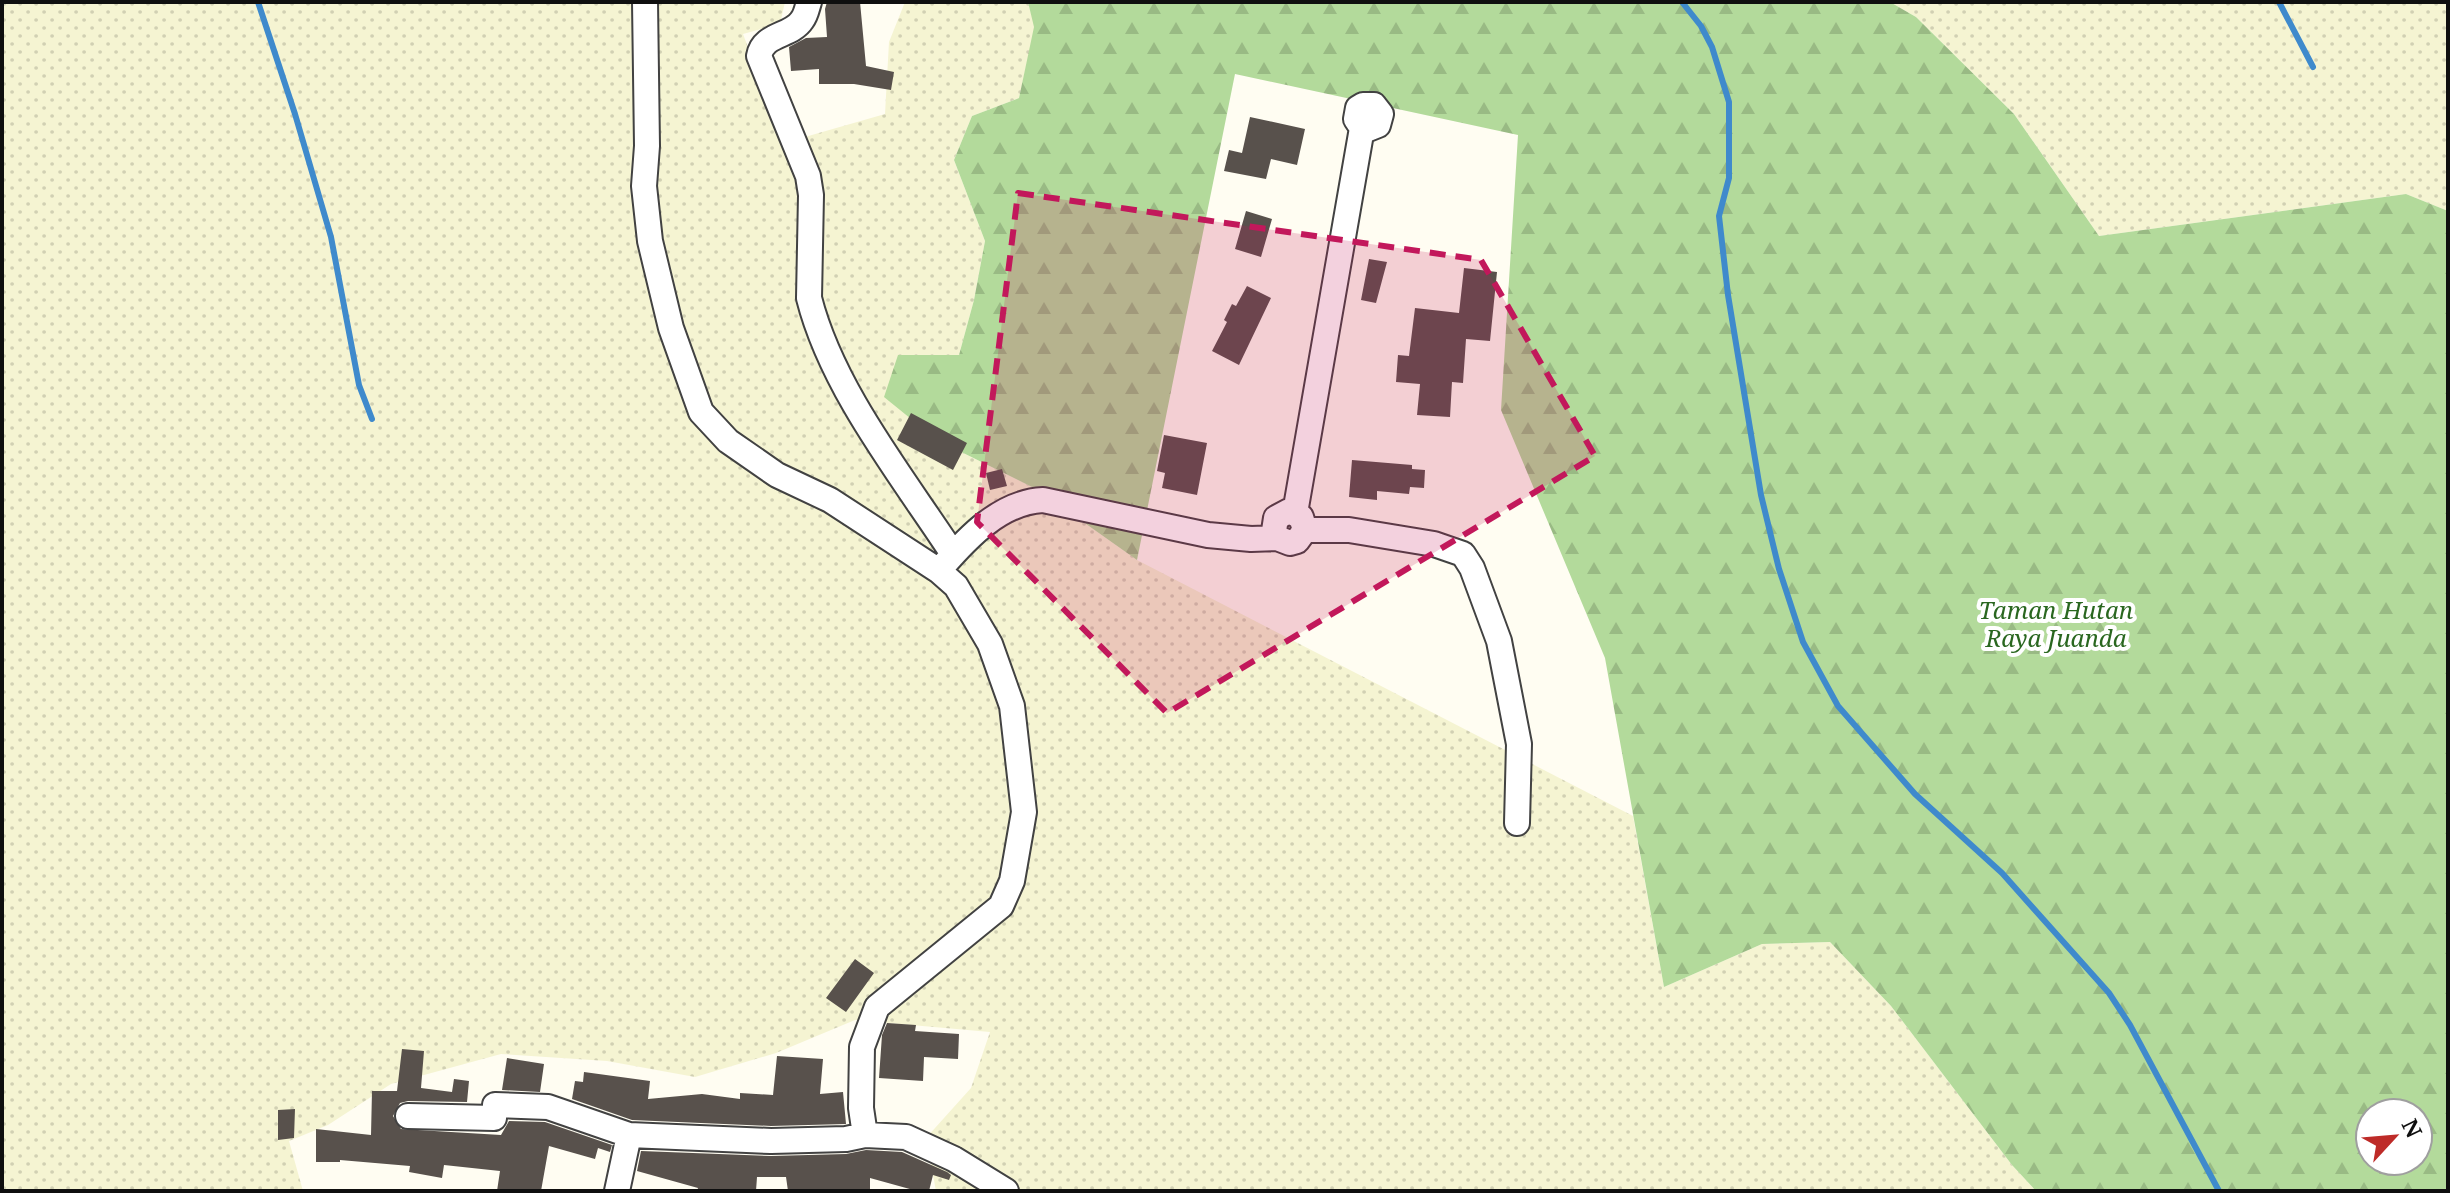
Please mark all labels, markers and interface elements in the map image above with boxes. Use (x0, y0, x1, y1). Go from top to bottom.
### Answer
park label: Taman Hutan Raya Juanda (1979, 593, 2133, 654)
north arrow (2354, 1097, 2434, 1177)
text: N (2396, 1113, 2430, 1142)

